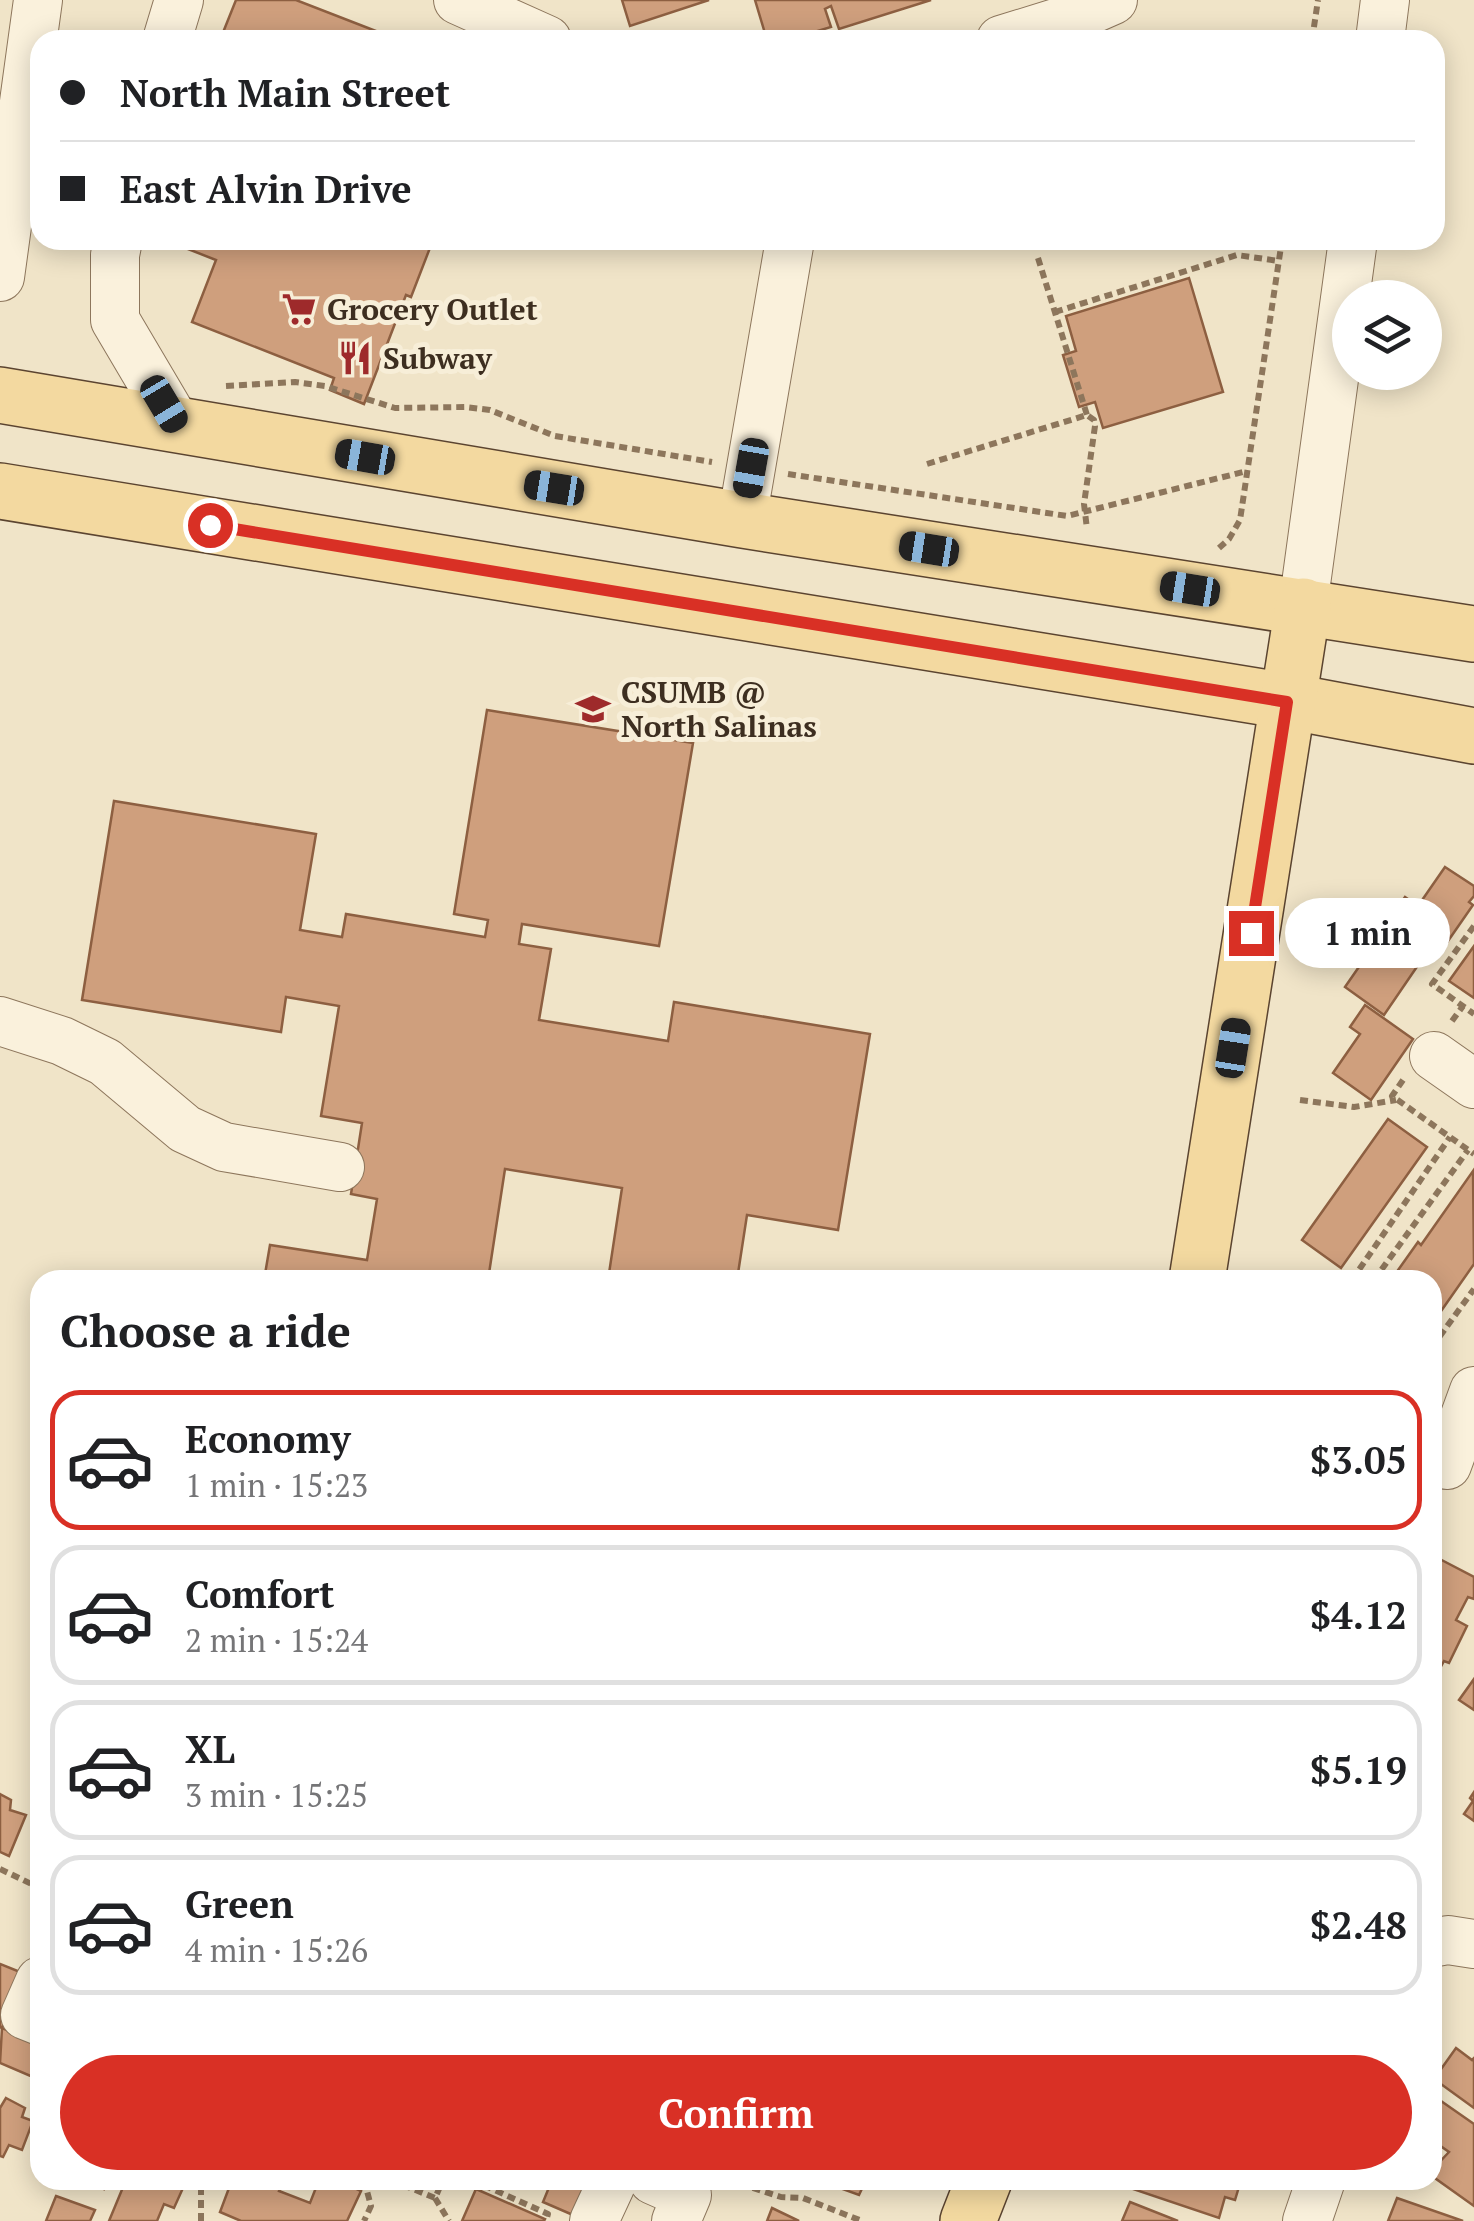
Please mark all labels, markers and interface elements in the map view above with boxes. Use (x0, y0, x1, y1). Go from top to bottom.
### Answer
text: North Main Street (120, 68, 450, 118)
text: East Alvin Drive (120, 164, 412, 214)
map controls (1332, 280, 1442, 390)
button: layers (1332, 280, 1442, 390)
place label: Grocery Outlet (327, 289, 538, 329)
supermarket icon: Grocery Outlet (280, 290, 318, 328)
place label: Subway (383, 338, 493, 378)
restaurant icon: Subway (336, 339, 374, 377)
car (136, 371, 192, 437)
car (731, 436, 771, 500)
car (333, 437, 397, 477)
car (522, 468, 586, 508)
route start (188, 503, 233, 548)
car (897, 529, 961, 569)
car (1158, 569, 1222, 609)
place label: CSUMB @ North Salinas (621, 672, 817, 746)
school or university icon: CSUMB @ North Salinas (574, 690, 612, 728)
callout: 1 min (1286, 898, 1451, 968)
route end (1229, 911, 1274, 956)
text: 1 min (1324, 912, 1411, 954)
car (1213, 1016, 1253, 1080)
text: Choose a ride (60, 1300, 351, 1360)
text: Economy (185, 1414, 351, 1464)
icon: car (65, 1415, 155, 1505)
text: $3.05 (1310, 1435, 1407, 1485)
text: 1 min · 15:23 (185, 1464, 368, 1506)
text: Comfort (185, 1569, 334, 1619)
icon: car (65, 1570, 155, 1660)
text: $4.12 (1310, 1590, 1407, 1640)
text: 2 min · 15:24 (185, 1619, 368, 1661)
text: XL (185, 1724, 235, 1774)
icon: car (65, 1725, 155, 1815)
text: $5.19 (1310, 1745, 1407, 1795)
text: 3 min · 15:25 (185, 1774, 368, 1816)
text: Green (185, 1879, 294, 1929)
icon: car (65, 1880, 155, 1970)
text: $2.48 (1310, 1900, 1407, 1950)
text: 4 min · 15:26 (185, 1929, 368, 1971)
button: Confirm (60, 2055, 1412, 2170)

